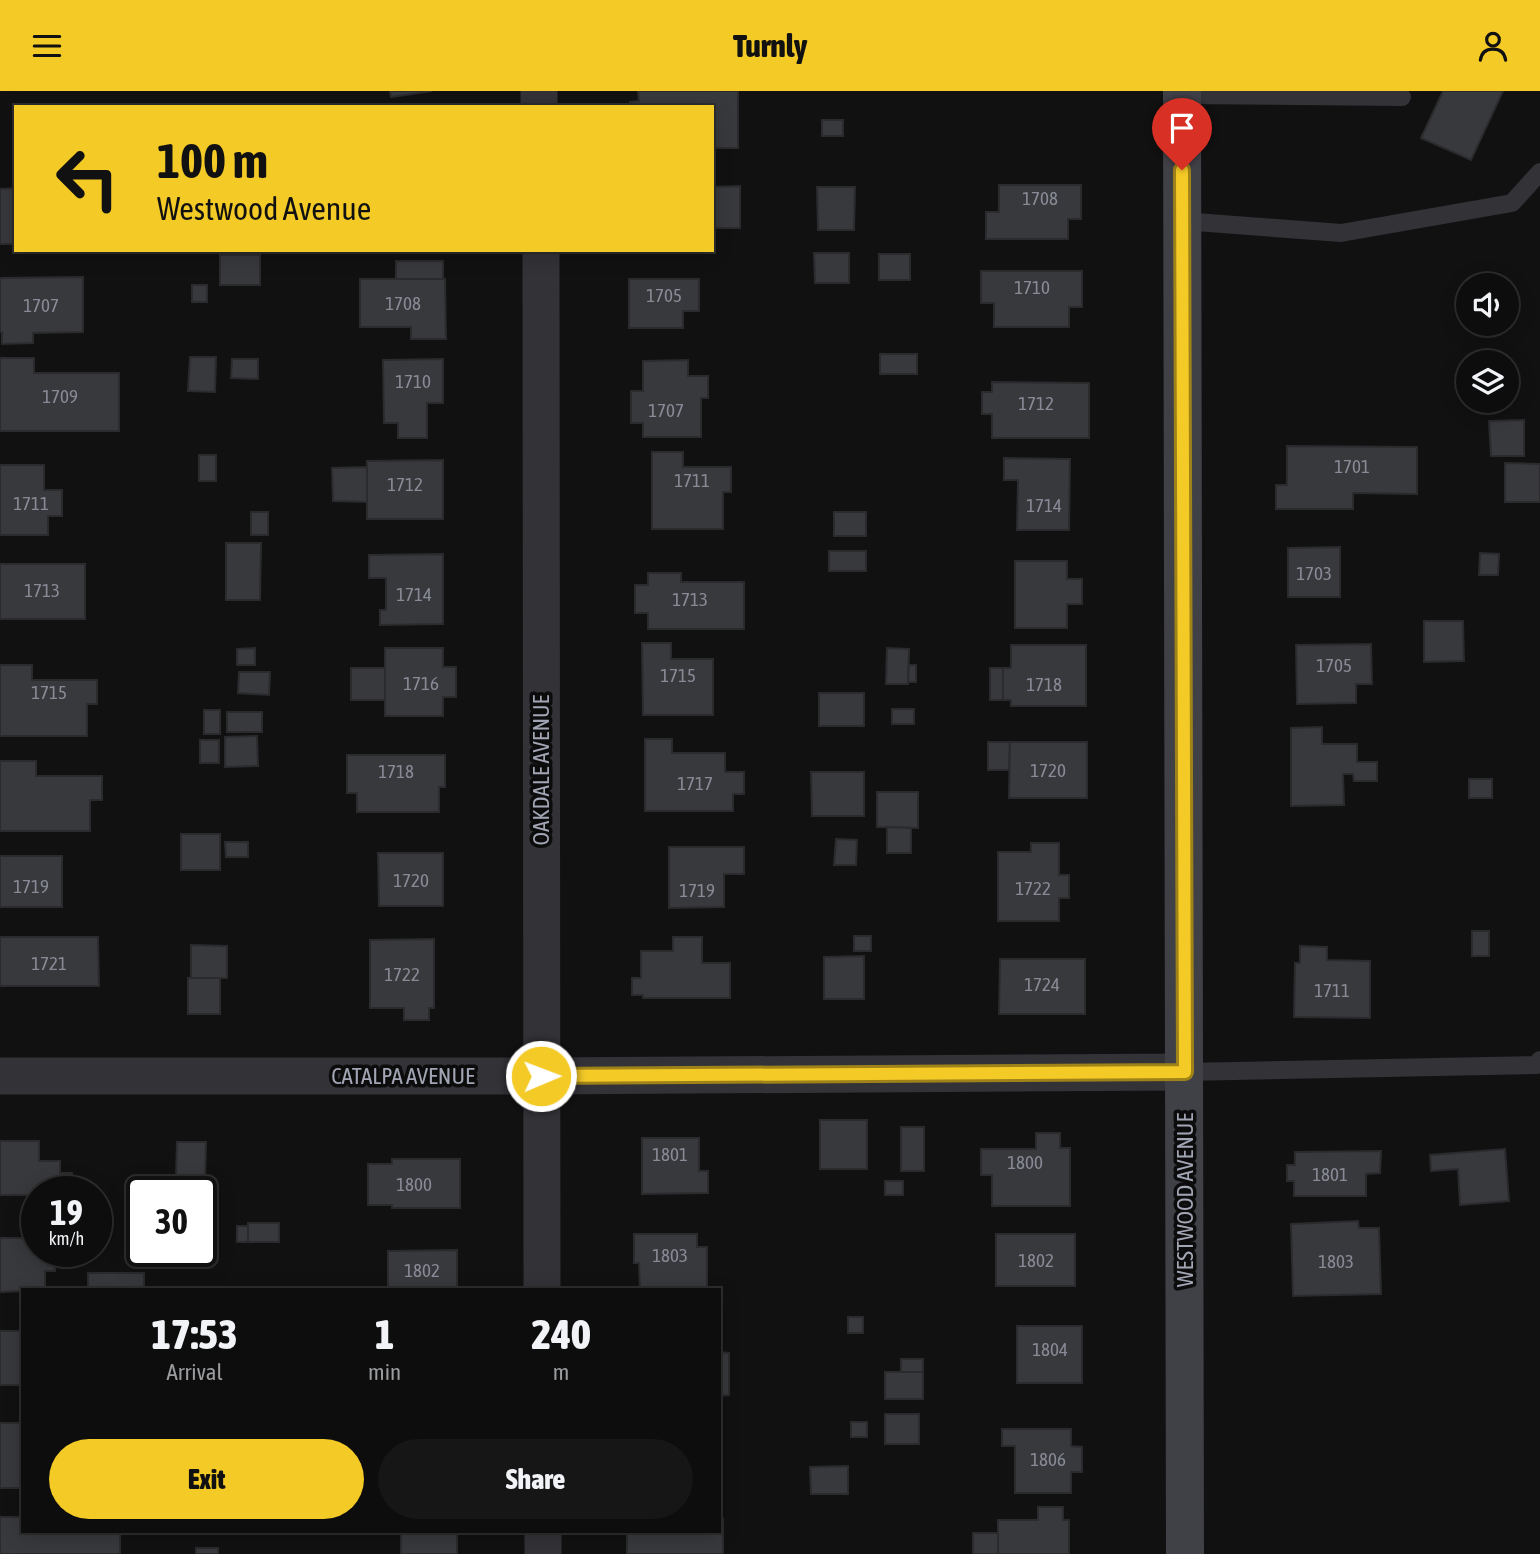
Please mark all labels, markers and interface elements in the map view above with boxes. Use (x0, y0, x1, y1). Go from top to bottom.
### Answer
icon: menu (28, 27, 66, 65)
text: Turnly (733, 27, 807, 64)
icon: person (1474, 27, 1512, 65)
pin (1152, 98, 1212, 170)
icon: arrive (1163, 109, 1201, 147)
text: 100 m (157, 132, 268, 188)
icon: left (42, 133, 133, 224)
house number: 1708 (1022, 187, 1058, 209)
text: Westwood Avenue (157, 190, 371, 227)
map controls (1456, 273, 1519, 413)
button: sound (1456, 273, 1519, 336)
house number: 1710 (1014, 276, 1050, 298)
house number: 1705 (646, 284, 682, 306)
house number: 1708 (385, 292, 421, 314)
house number: 1707 (23, 294, 59, 316)
button: layers (1456, 350, 1519, 413)
house number: 1710 (395, 370, 431, 392)
house number: 1709 (42, 385, 78, 407)
house number: 1712 (1018, 392, 1054, 414)
house number: 1707 (648, 399, 684, 421)
house number: 1701 (1334, 455, 1370, 477)
house number: 1711 (674, 469, 710, 491)
house number: 1712 (387, 473, 423, 495)
house number: 1711 (13, 492, 49, 514)
house number: 1714 (1026, 494, 1062, 516)
house number: 1703 (1296, 562, 1332, 584)
house number: 1713 (24, 579, 60, 601)
house number: 1714 (396, 583, 432, 605)
house number: 1713 (672, 588, 708, 610)
house number: 1705 (1316, 654, 1352, 676)
house number: 1715 (660, 664, 696, 686)
house number: 1716 (403, 672, 439, 694)
house number: 1718 (1026, 673, 1062, 695)
house number: 1715 (31, 681, 67, 703)
street label: OAKDALE AVENUE (528, 694, 554, 845)
house number: 1720 (1030, 759, 1066, 781)
house number: 1718 (378, 760, 414, 782)
house number: 1717 (677, 772, 713, 794)
house number: 1720 (393, 869, 429, 891)
house number: 1719 (13, 875, 49, 897)
house number: 1722 (1015, 877, 1051, 899)
house number: 1719 (679, 879, 715, 901)
house number: 1721 (31, 952, 67, 974)
house number: 1722 (384, 963, 420, 985)
house number: 1724 (1024, 973, 1060, 995)
house number: 1711 (1314, 979, 1350, 1001)
position arrow (504, 1039, 578, 1113)
street label: CATALPA AVENUE (331, 1063, 475, 1089)
street label: WESTWOOD AVENUE (1172, 1113, 1198, 1287)
house number: 1801 (652, 1143, 688, 1165)
house number: 1800 (1007, 1151, 1043, 1173)
house number: 1801 (1312, 1163, 1348, 1185)
house number: 1800 (396, 1173, 432, 1195)
speed limit sign: 30 (126, 1176, 217, 1267)
text: 19 (50, 1192, 83, 1232)
text: km/h (49, 1228, 84, 1249)
house number: 1803 (652, 1244, 688, 1266)
house number: 1802 (1018, 1249, 1054, 1271)
house number: 1803 (1318, 1250, 1354, 1272)
house number: 1802 (404, 1259, 440, 1281)
text: 17:53 (151, 1310, 238, 1358)
text: 1 (375, 1310, 394, 1358)
text: 240 (531, 1310, 591, 1358)
house number: 1804 (1032, 1338, 1068, 1360)
text: Arrival (166, 1359, 223, 1385)
text: min (368, 1359, 401, 1385)
text: m (553, 1359, 569, 1385)
button: Exit (49, 1439, 364, 1519)
button: Share (378, 1439, 693, 1519)
house number: 1806 (1030, 1448, 1066, 1470)

